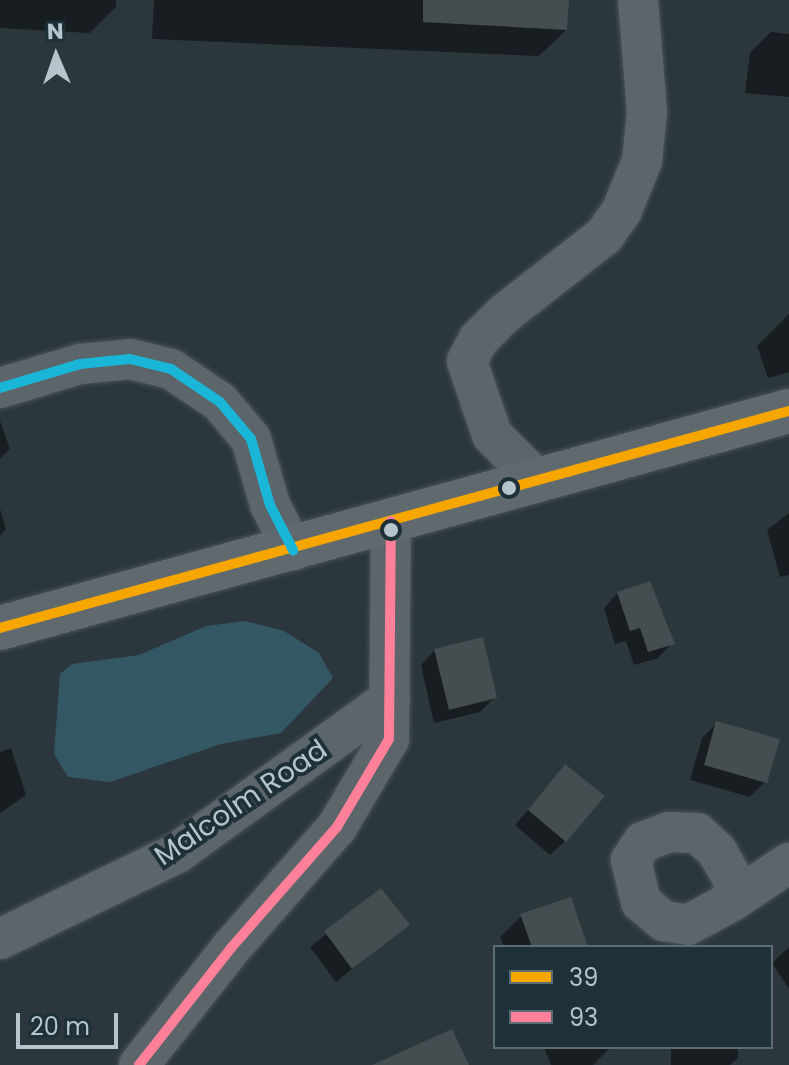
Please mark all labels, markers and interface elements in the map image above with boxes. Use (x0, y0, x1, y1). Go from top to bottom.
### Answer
north arrow (16, 16, 96, 96)
text: N (46, 16, 64, 47)
unlabelled marker (501, 480, 517, 496)
unlabelled marker (383, 522, 399, 538)
street label: Malcolm Road (148, 733, 334, 873)
legend (493, 945, 773, 1049)
text: 39 (569, 961, 598, 994)
scale bar (20, 997, 122, 1047)
text: 93 (569, 1001, 598, 1034)
text: 20 m (30, 1010, 90, 1043)

